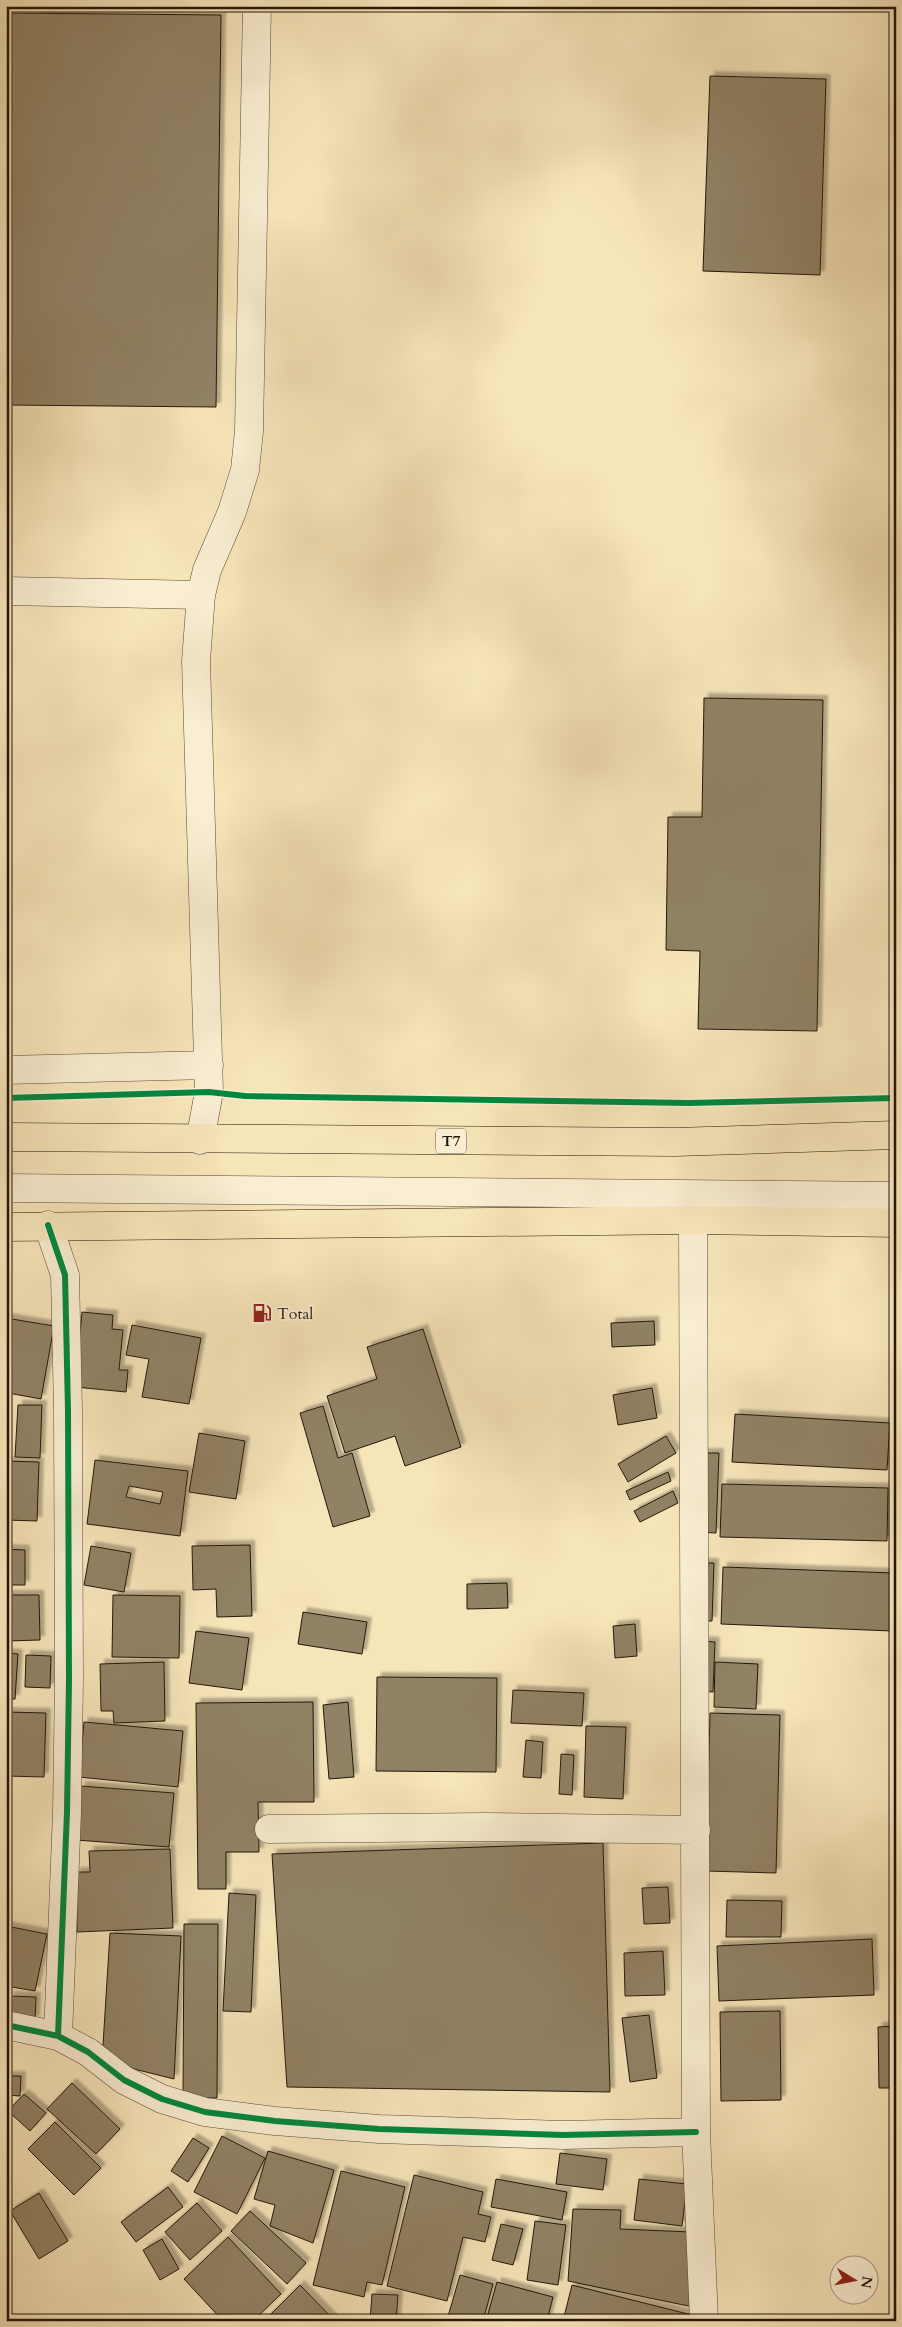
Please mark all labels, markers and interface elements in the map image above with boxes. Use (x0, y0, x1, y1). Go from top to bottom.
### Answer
road number: T7 (436, 1128, 466, 1154)
fuel station icon: Total (251, 1302, 273, 1324)
place label: Total (277, 1303, 313, 1325)
north arrow (830, 2254, 880, 2304)
text: N (856, 2275, 877, 2290)

